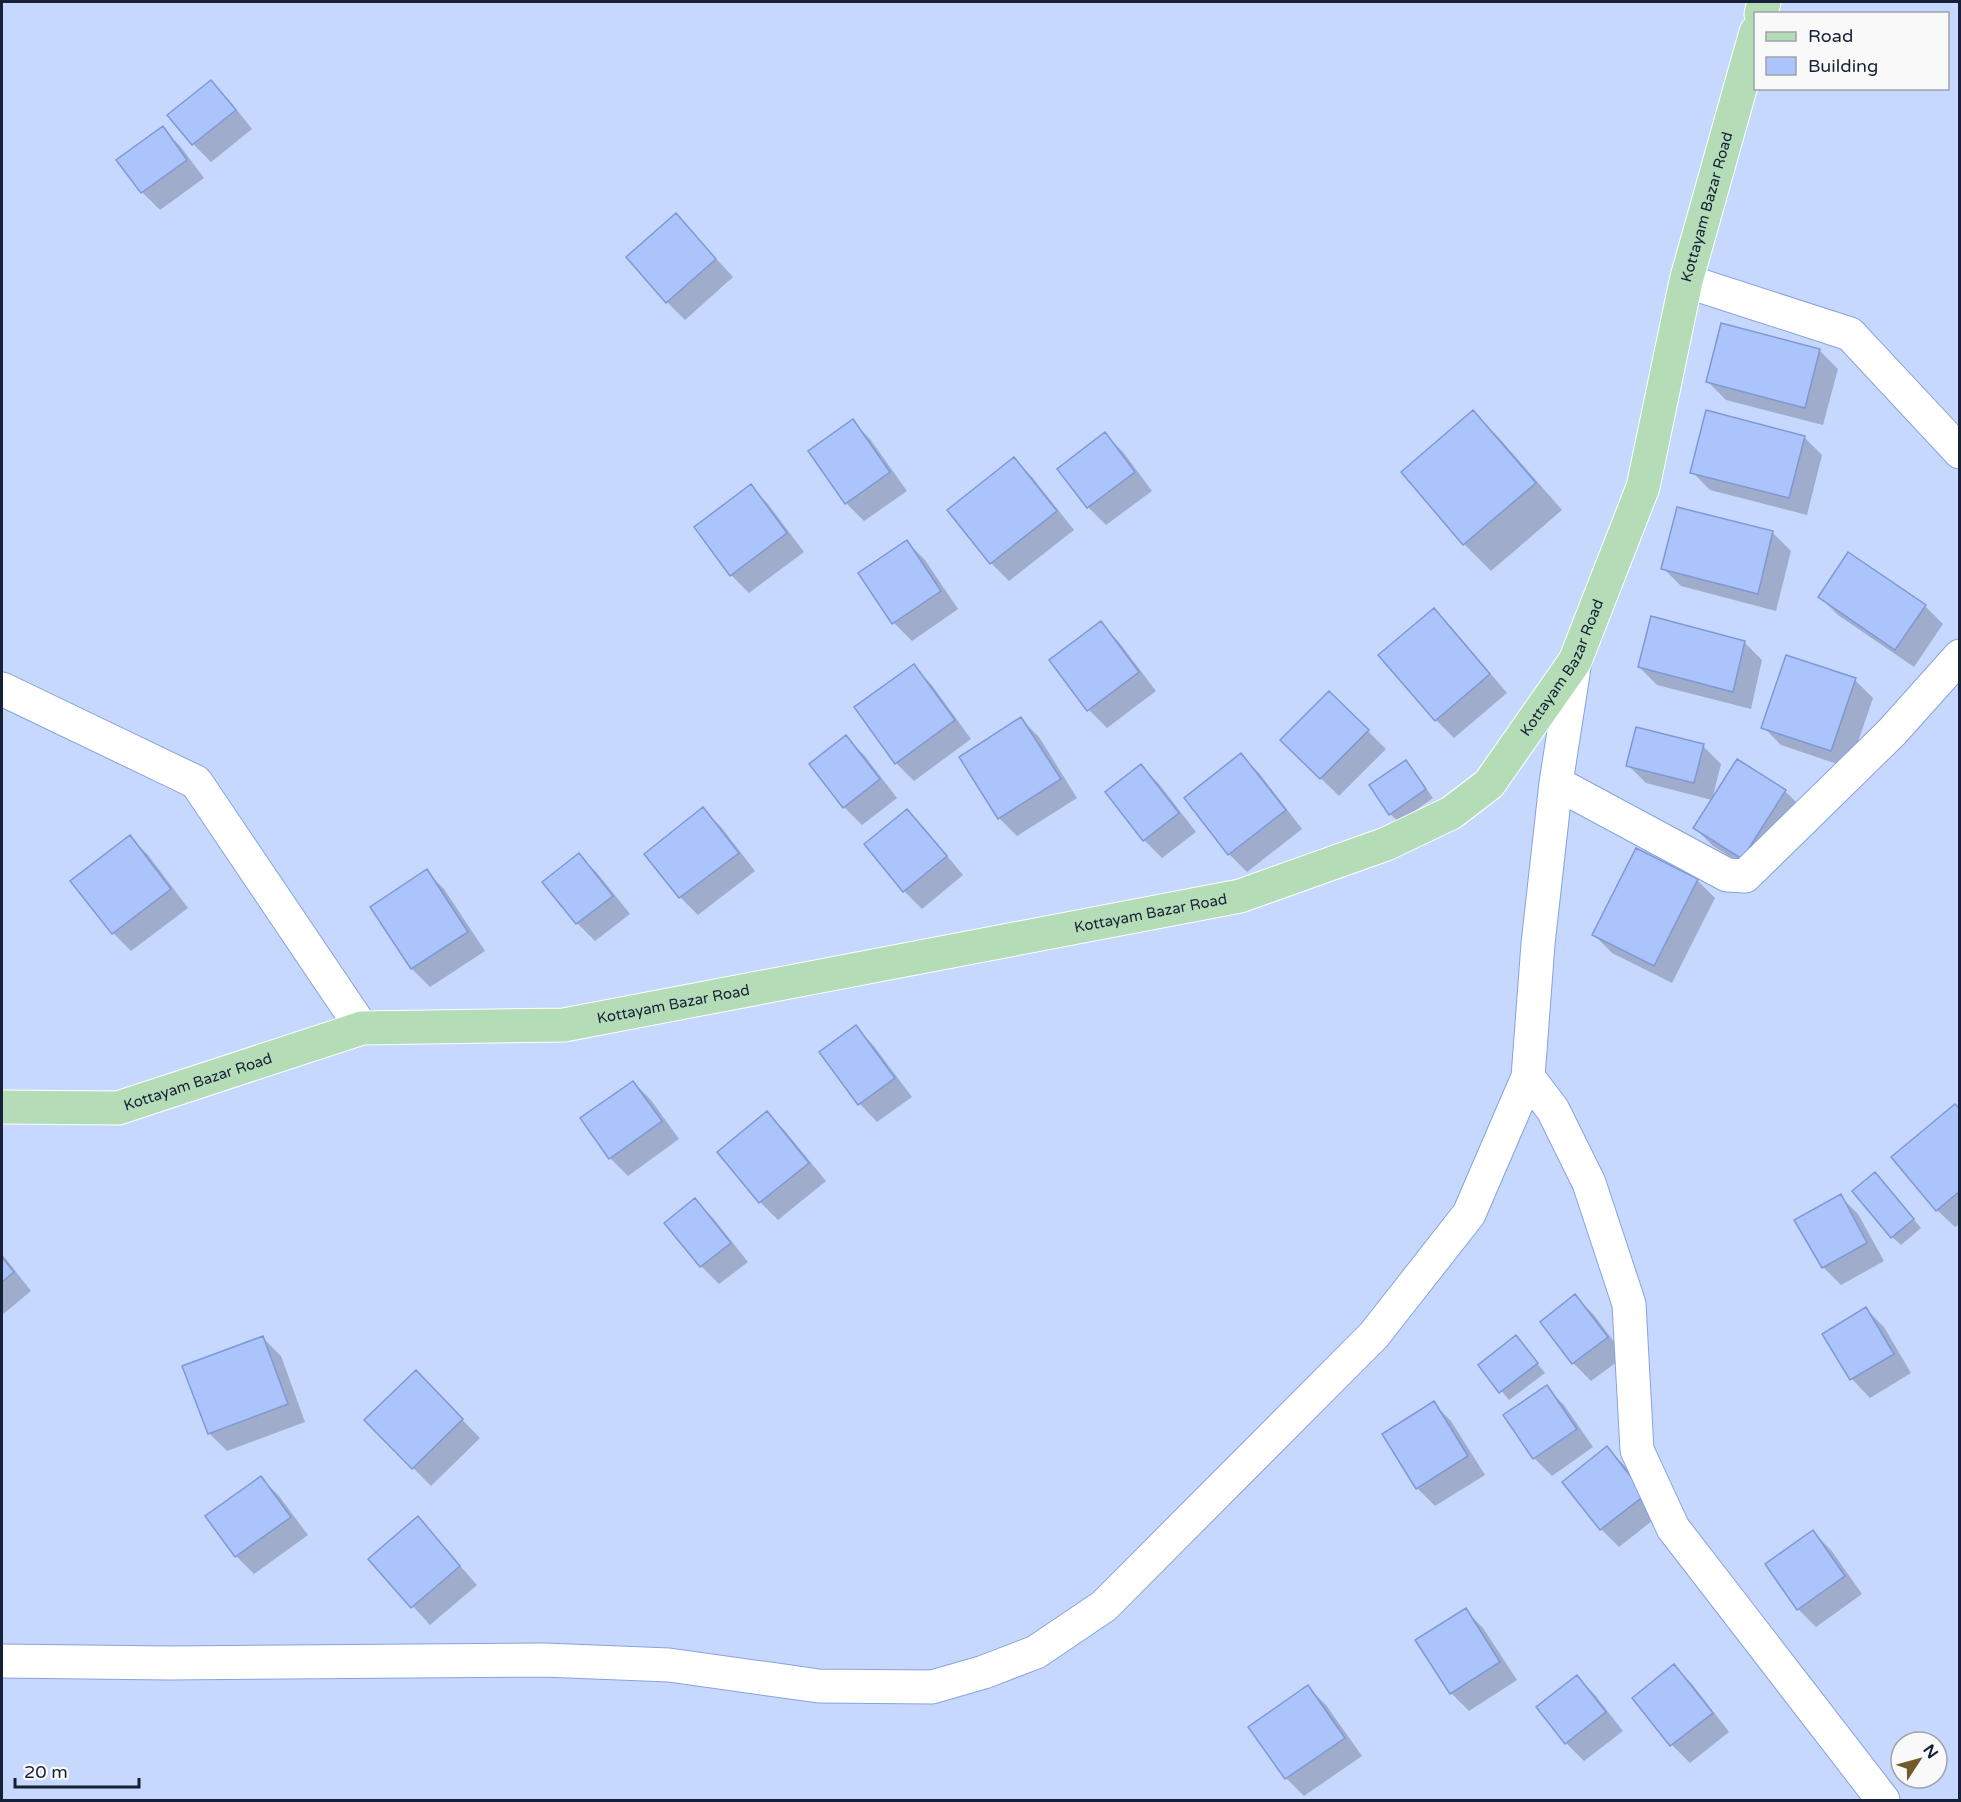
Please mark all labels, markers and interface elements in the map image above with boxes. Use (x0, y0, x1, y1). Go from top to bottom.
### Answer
legend (1754, 12, 1949, 90)
text: Road (1808, 25, 1853, 47)
text: Building (1808, 55, 1878, 77)
street label: Kottayam Bazar Road (1677, 130, 1736, 284)
street label: Kottayam Bazar Road (1516, 597, 1607, 739)
street label: Kottayam Bazar Road (1073, 890, 1228, 936)
street label: Kottayam Bazar Road (595, 981, 751, 1028)
street label: Kottayam Bazar Road (121, 1049, 274, 1115)
north arrow (1889, 1730, 1949, 1790)
text: N (1918, 1741, 1942, 1763)
scale bar (15, 1751, 140, 1789)
text: 20 m (24, 1761, 68, 1783)

